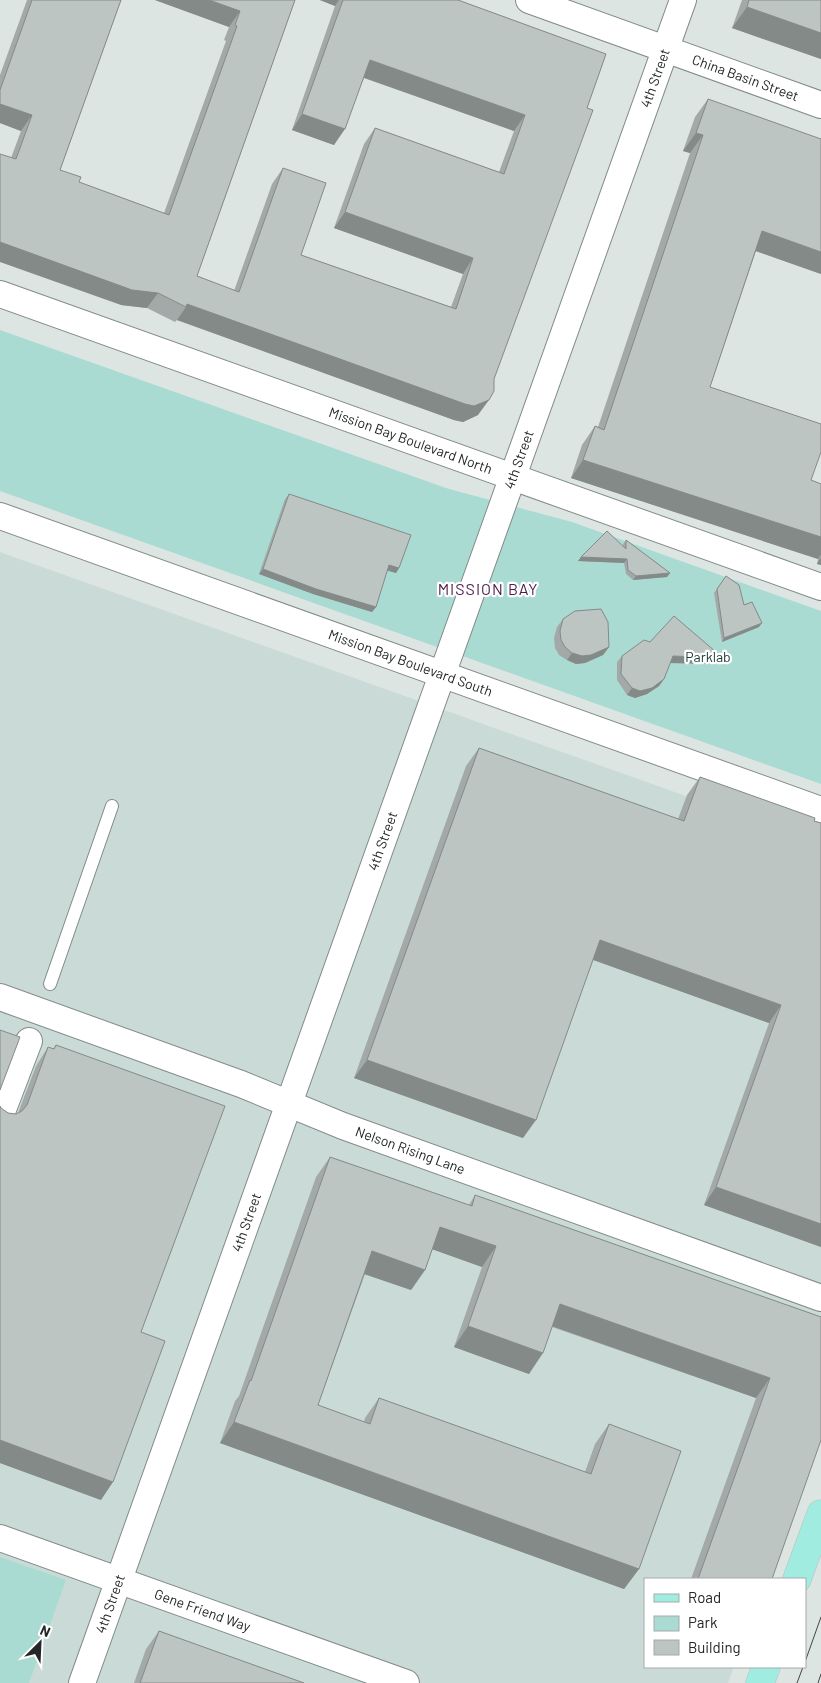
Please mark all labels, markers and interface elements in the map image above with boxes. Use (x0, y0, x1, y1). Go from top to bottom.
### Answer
street label: 4th Street (636, 46, 673, 110)
street label: China Basin Street (690, 50, 801, 104)
street label: Mission Bay Boulevard North (327, 403, 495, 477)
street label: 4th Street (500, 428, 537, 491)
district label: MISSION BAY (438, 579, 538, 598)
street label: Mission Bay Boulevard South (326, 625, 495, 700)
park label: Parklab (685, 648, 731, 665)
street label: 4th Street (364, 809, 401, 873)
street label: Nelson Rising Lane (353, 1122, 468, 1177)
street label: 4th Street (228, 1191, 264, 1254)
street label: 4th Street (91, 1572, 128, 1636)
legend (644, 1578, 806, 1668)
street label: Gene Friend Way (152, 1585, 253, 1635)
text: Road (688, 1588, 721, 1606)
text: Park (688, 1613, 718, 1631)
north arrow (15, 1618, 65, 1668)
text: N (38, 1621, 53, 1640)
text: Building (688, 1638, 741, 1656)

